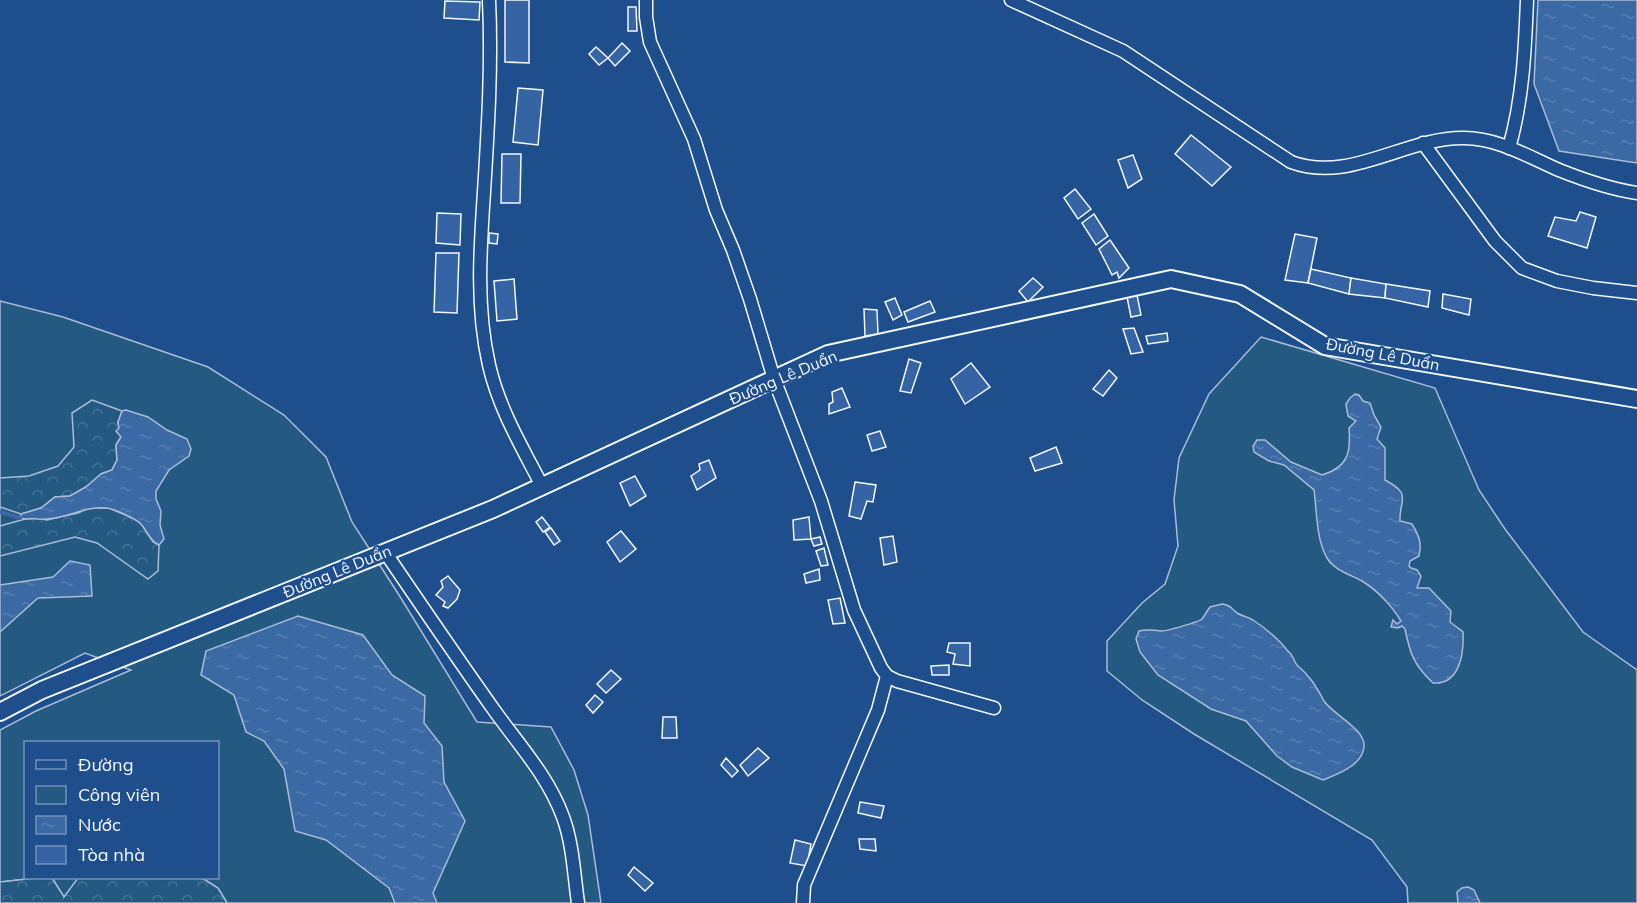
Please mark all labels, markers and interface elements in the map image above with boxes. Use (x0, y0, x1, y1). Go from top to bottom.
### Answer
street label: Đường Lê Duẩn (1325, 333, 1441, 375)
street label: Đường Lê Duẩn (726, 345, 840, 409)
street label: Đường Lê Duẩn (280, 540, 394, 602)
legend (24, 741, 219, 879)
text: Đường (78, 753, 134, 776)
text: Công viên (78, 783, 160, 806)
text: Nước (78, 813, 121, 836)
text: Tòa nhà (78, 843, 145, 866)

